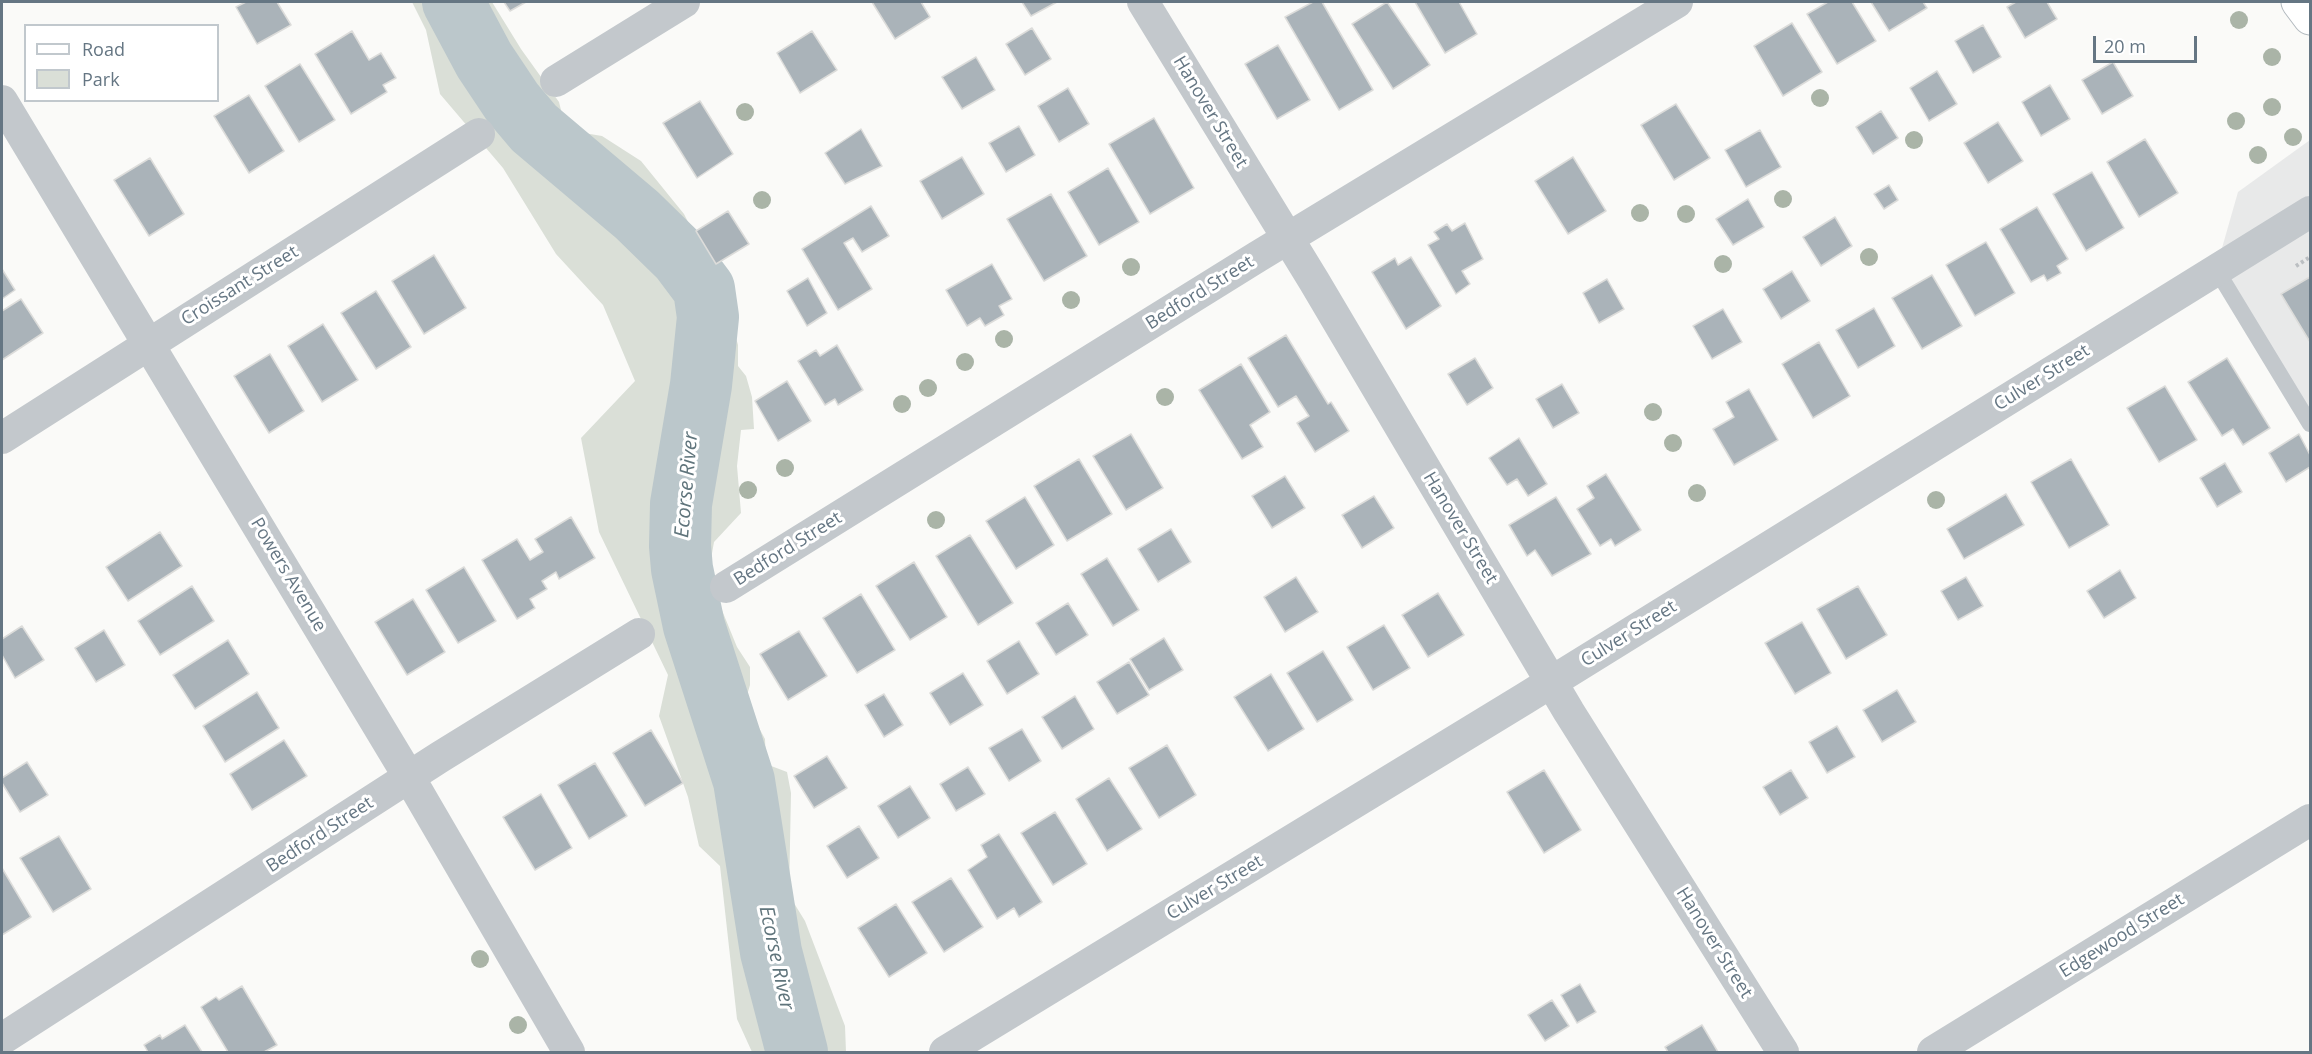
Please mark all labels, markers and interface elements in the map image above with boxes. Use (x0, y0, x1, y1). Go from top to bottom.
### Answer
legend (24, 24, 219, 102)
scale bar (2096, 24, 2200, 62)
text: 20 m (2104, 34, 2146, 58)
text: Road (82, 37, 125, 61)
street label: Hanover Street (1168, 52, 1252, 172)
text: Park (82, 67, 120, 91)
street label: Croissant Street (178, 241, 302, 331)
street label: Bedford Street (1142, 251, 1258, 335)
street label: Culver Street (1990, 340, 2094, 416)
water label: Ecorse River (670, 431, 704, 539)
street label: Hanover Street (1418, 468, 1502, 588)
street label: Bedford Street (730, 507, 846, 591)
street label: Powers Avenue (246, 514, 330, 636)
street label: Culver Street (1577, 596, 1681, 672)
street label: Bedford Street (263, 792, 377, 878)
street label: Culver Street (1163, 851, 1267, 925)
street label: Hanover Street (1671, 884, 1757, 1002)
street label: Edgewood Street (2056, 889, 2188, 983)
water label: Ecorse River (753, 904, 799, 1012)

